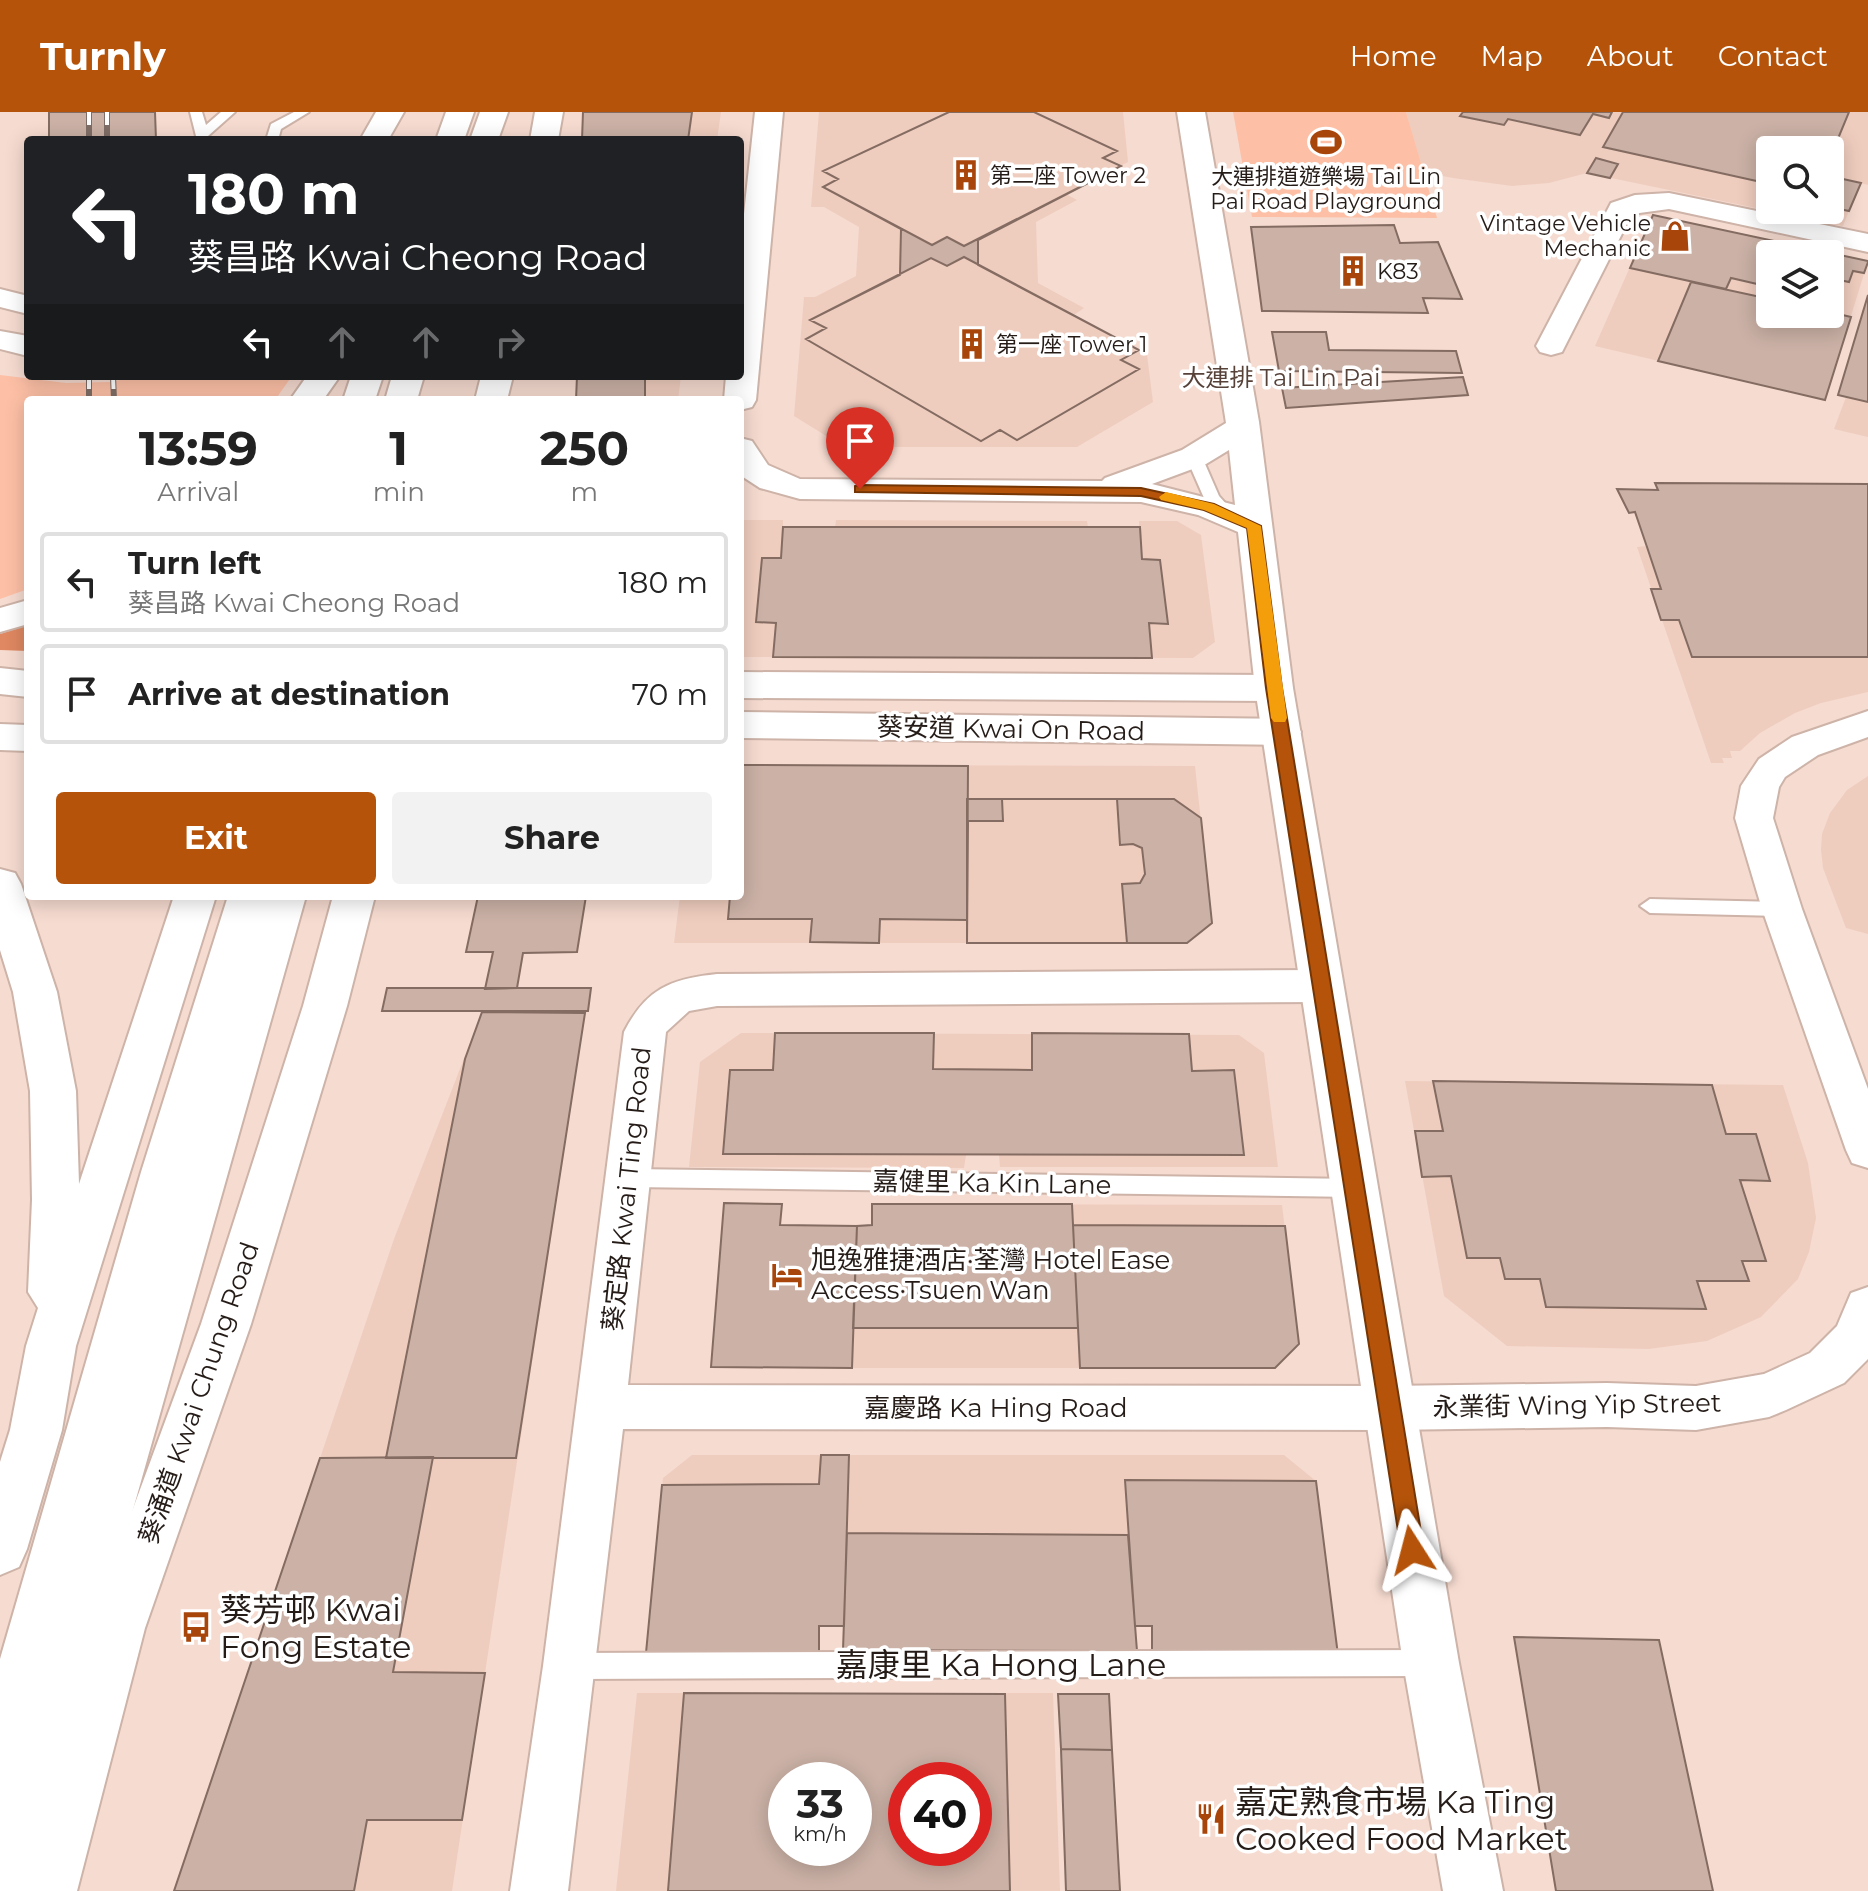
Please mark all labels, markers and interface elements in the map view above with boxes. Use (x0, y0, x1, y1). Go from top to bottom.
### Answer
text: Turnly (40, 33, 166, 80)
text: Home (1350, 39, 1437, 73)
text: Map (1481, 39, 1543, 73)
text: About (1587, 39, 1674, 73)
text: Contact (1718, 39, 1828, 73)
sports icon: 大連排道遊樂場 Tai Lin Pai Road Playground (1309, 125, 1343, 159)
map controls (1756, 136, 1844, 328)
button: search (1756, 136, 1844, 224)
building icon: 第二座 Tower 2 (949, 158, 983, 192)
text: 180 m (188, 160, 360, 228)
place label: 第二座 Tower 2 (990, 162, 1146, 189)
place label: 大連排道遊樂場 Tai Lin Pai Road Playground (1210, 163, 1442, 215)
icon: left (56, 168, 160, 272)
place label: Vintage Vehicle Mechanic (1480, 210, 1651, 262)
shop icon: Vintage Vehicle Mechanic (1658, 219, 1692, 253)
text: 葵昌路 Kwai Cheong Road (188, 235, 648, 279)
button: layers (1756, 240, 1844, 328)
building icon: K83 (1336, 254, 1370, 288)
place label: K83 (1377, 258, 1419, 285)
icon: left (236, 320, 280, 364)
icon: ahead (320, 320, 364, 364)
icon: ahead (404, 320, 448, 364)
icon: right (488, 320, 532, 364)
building icon: 第一座 Tower 1 (955, 327, 989, 361)
place label: 第一座 Tower 1 (996, 331, 1147, 358)
district label: 大連排 Tai Lin Pai (1182, 363, 1380, 392)
pin (826, 407, 894, 489)
text: 13:59 (139, 419, 258, 477)
text: 1 (389, 419, 408, 477)
text: 250 (540, 419, 629, 477)
icon: arrive (838, 419, 882, 463)
text: Arrival (157, 476, 239, 508)
text: min (373, 476, 425, 508)
text: m (571, 476, 598, 508)
text: Turn left (128, 545, 261, 582)
icon: left (60, 560, 104, 604)
text: 180 m (618, 564, 708, 601)
text: 葵昌路 Kwai Cheong Road (128, 587, 460, 619)
icon: arrive (60, 672, 104, 716)
text: Arrive at destination (128, 676, 450, 713)
text: 70 m (631, 676, 708, 713)
street label: 葵安道 Kwai On Road (877, 711, 1145, 747)
button: Exit (56, 792, 376, 884)
button: Share (392, 792, 712, 884)
street label: 葵定路 Kwai Ting Road (596, 1045, 658, 1333)
street label: 嘉健里 Ka Kin Lane (872, 1165, 1112, 1201)
street label: 葵涌道 Kwai Chung Road (132, 1238, 266, 1548)
place label: 旭逸雅捷酒店·荃灣 Hotel Ease Access·Tsuen Wan (811, 1244, 1170, 1306)
hotel icon: 旭逸雅捷酒店·荃灣 Hotel Ease Access·Tsuen Wan (770, 1258, 804, 1292)
street label: 永業街 Wing Yip Street (1432, 1386, 1722, 1424)
street label: 嘉慶路 Ka Hing Road (864, 1392, 1128, 1424)
position arrow (1370, 1508, 1454, 1592)
place label: 葵芳邨 Kwai Fong Estate (220, 1590, 411, 1666)
bus stop icon: 葵芳邨 Kwai Fong Estate (179, 1610, 213, 1644)
street label: 嘉康里 Ka Hong Lane (836, 1645, 1166, 1684)
speed limit sign: 40 (888, 1762, 992, 1866)
text: 33 (796, 1779, 844, 1828)
place label: 嘉定熟食市場 Ka Ting Cooked Food Market (1235, 1782, 1568, 1858)
restaurant icon: 嘉定熟食市場 Ka Ting Cooked Food Market (1194, 1802, 1228, 1836)
text: km/h (793, 1822, 847, 1846)

